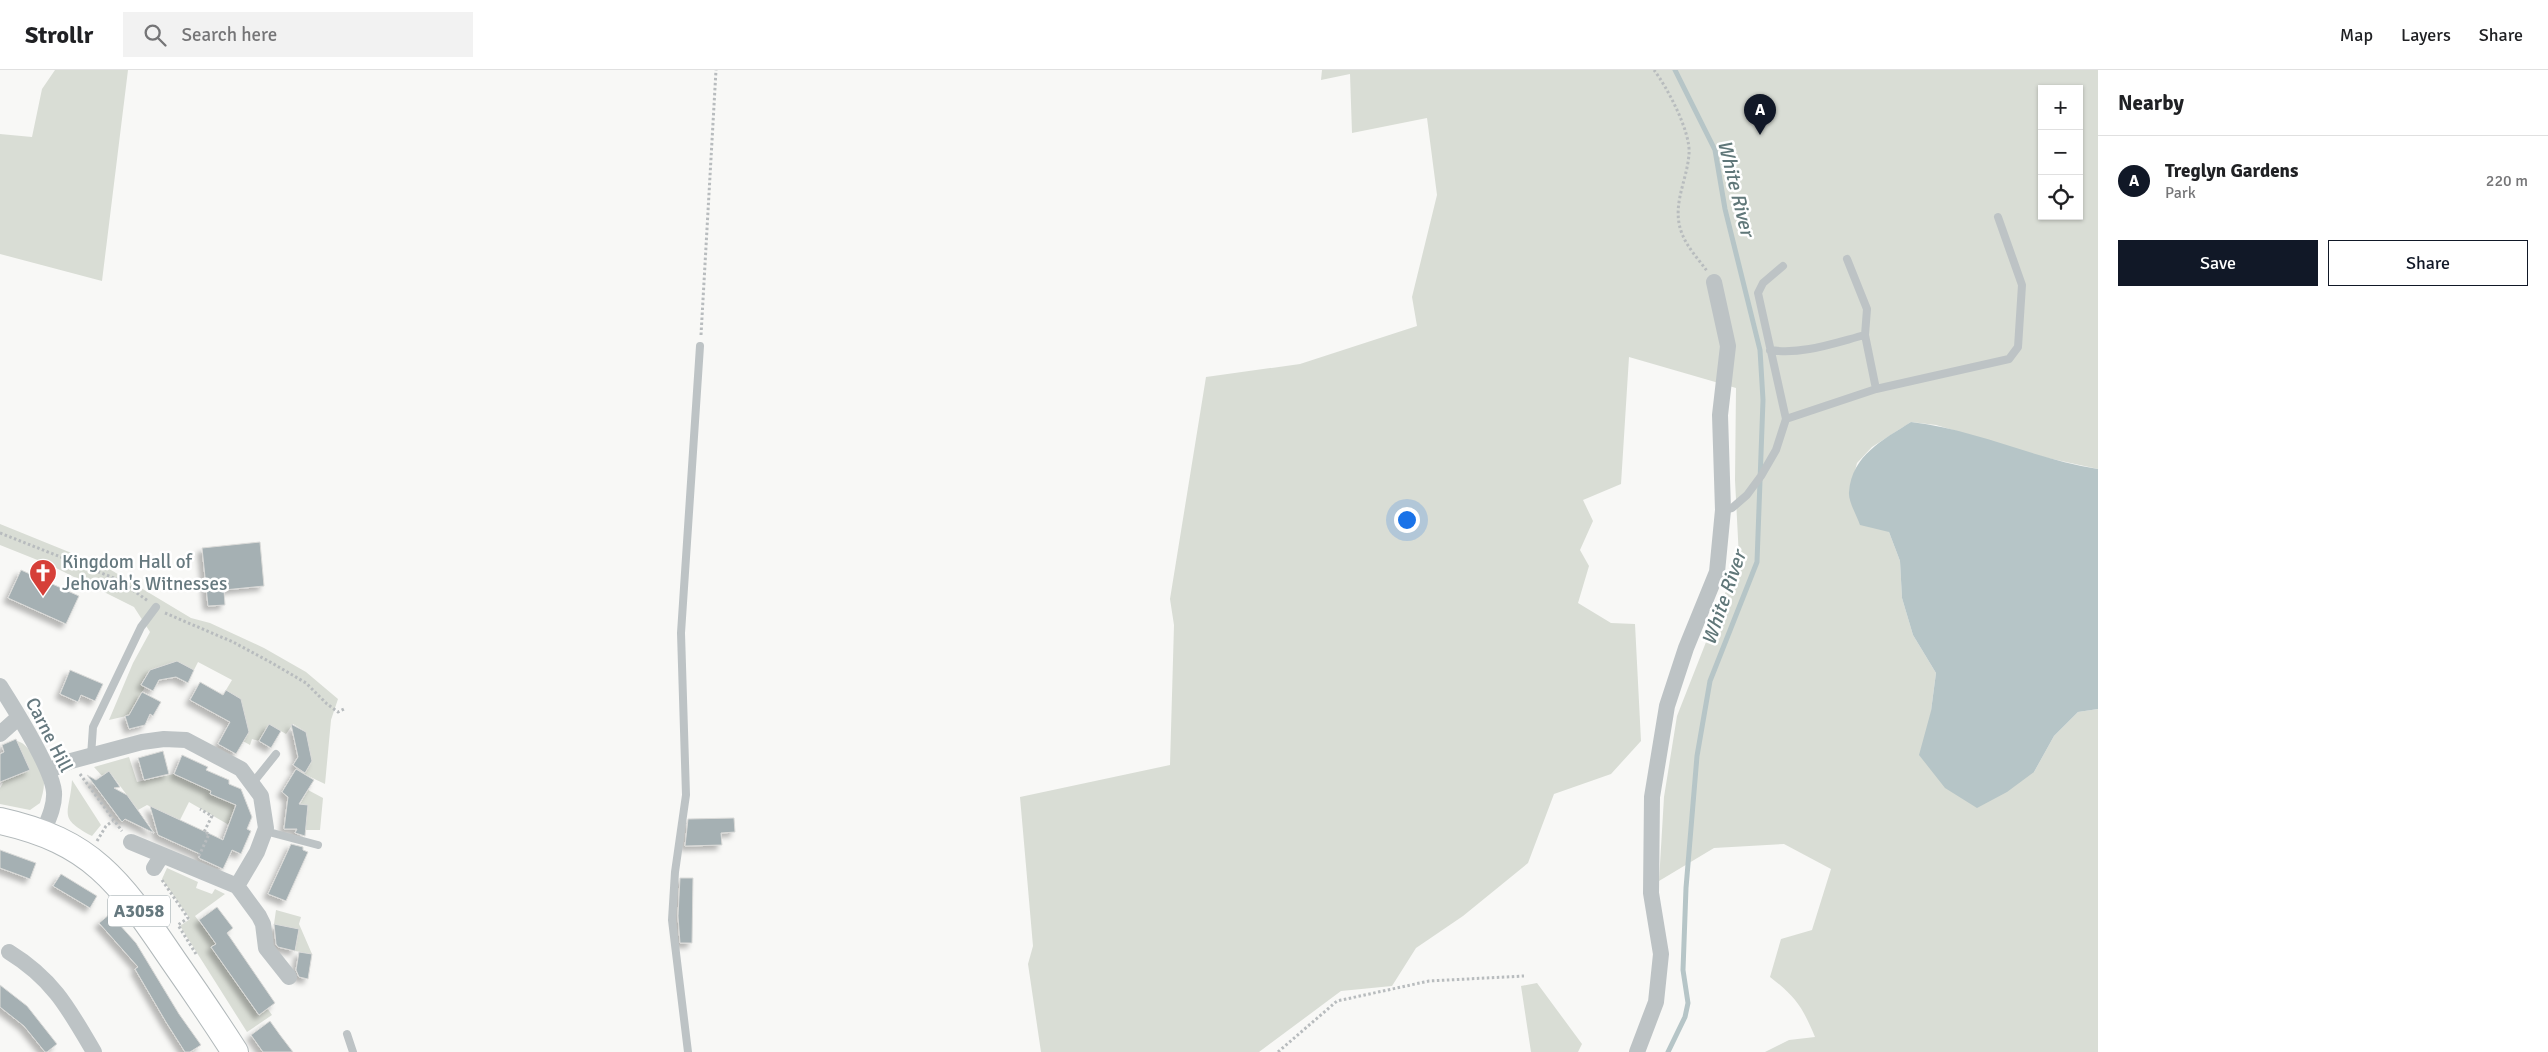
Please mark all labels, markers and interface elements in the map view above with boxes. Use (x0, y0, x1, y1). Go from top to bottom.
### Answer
search box (123, 12, 473, 57)
text: Strollr (25, 20, 93, 50)
icon: search (141, 21, 169, 49)
text: Search here (181, 23, 277, 47)
text: Map (2340, 24, 2373, 46)
text: Layers (2401, 24, 2451, 46)
text: Share (2479, 24, 2523, 46)
map controls (2038, 85, 2083, 220)
button: + (2038, 85, 2083, 130)
text: Nearby (2118, 90, 2184, 116)
pin: A (1744, 94, 1776, 135)
button: − (2038, 130, 2083, 175)
water label: White River (1712, 137, 1761, 241)
text: Treglyn Gardens (2165, 159, 2298, 183)
text: A (2129, 171, 2139, 191)
text: 220 m (2486, 171, 2528, 191)
button: locate (2038, 175, 2083, 220)
text: Park (2165, 183, 2196, 203)
button: Save (2118, 240, 2318, 286)
button: Share (2328, 240, 2528, 286)
your location (1394, 507, 1420, 533)
water label: White River (1696, 545, 1753, 648)
place label: Kingdom Hall of Jehovah's Witnesses (62, 550, 227, 596)
church icon: Kingdom Hall of Jehovah's Witnesses (28, 558, 58, 597)
street label: Carne Hill (20, 693, 78, 777)
road number: A3058 (108, 896, 170, 926)

